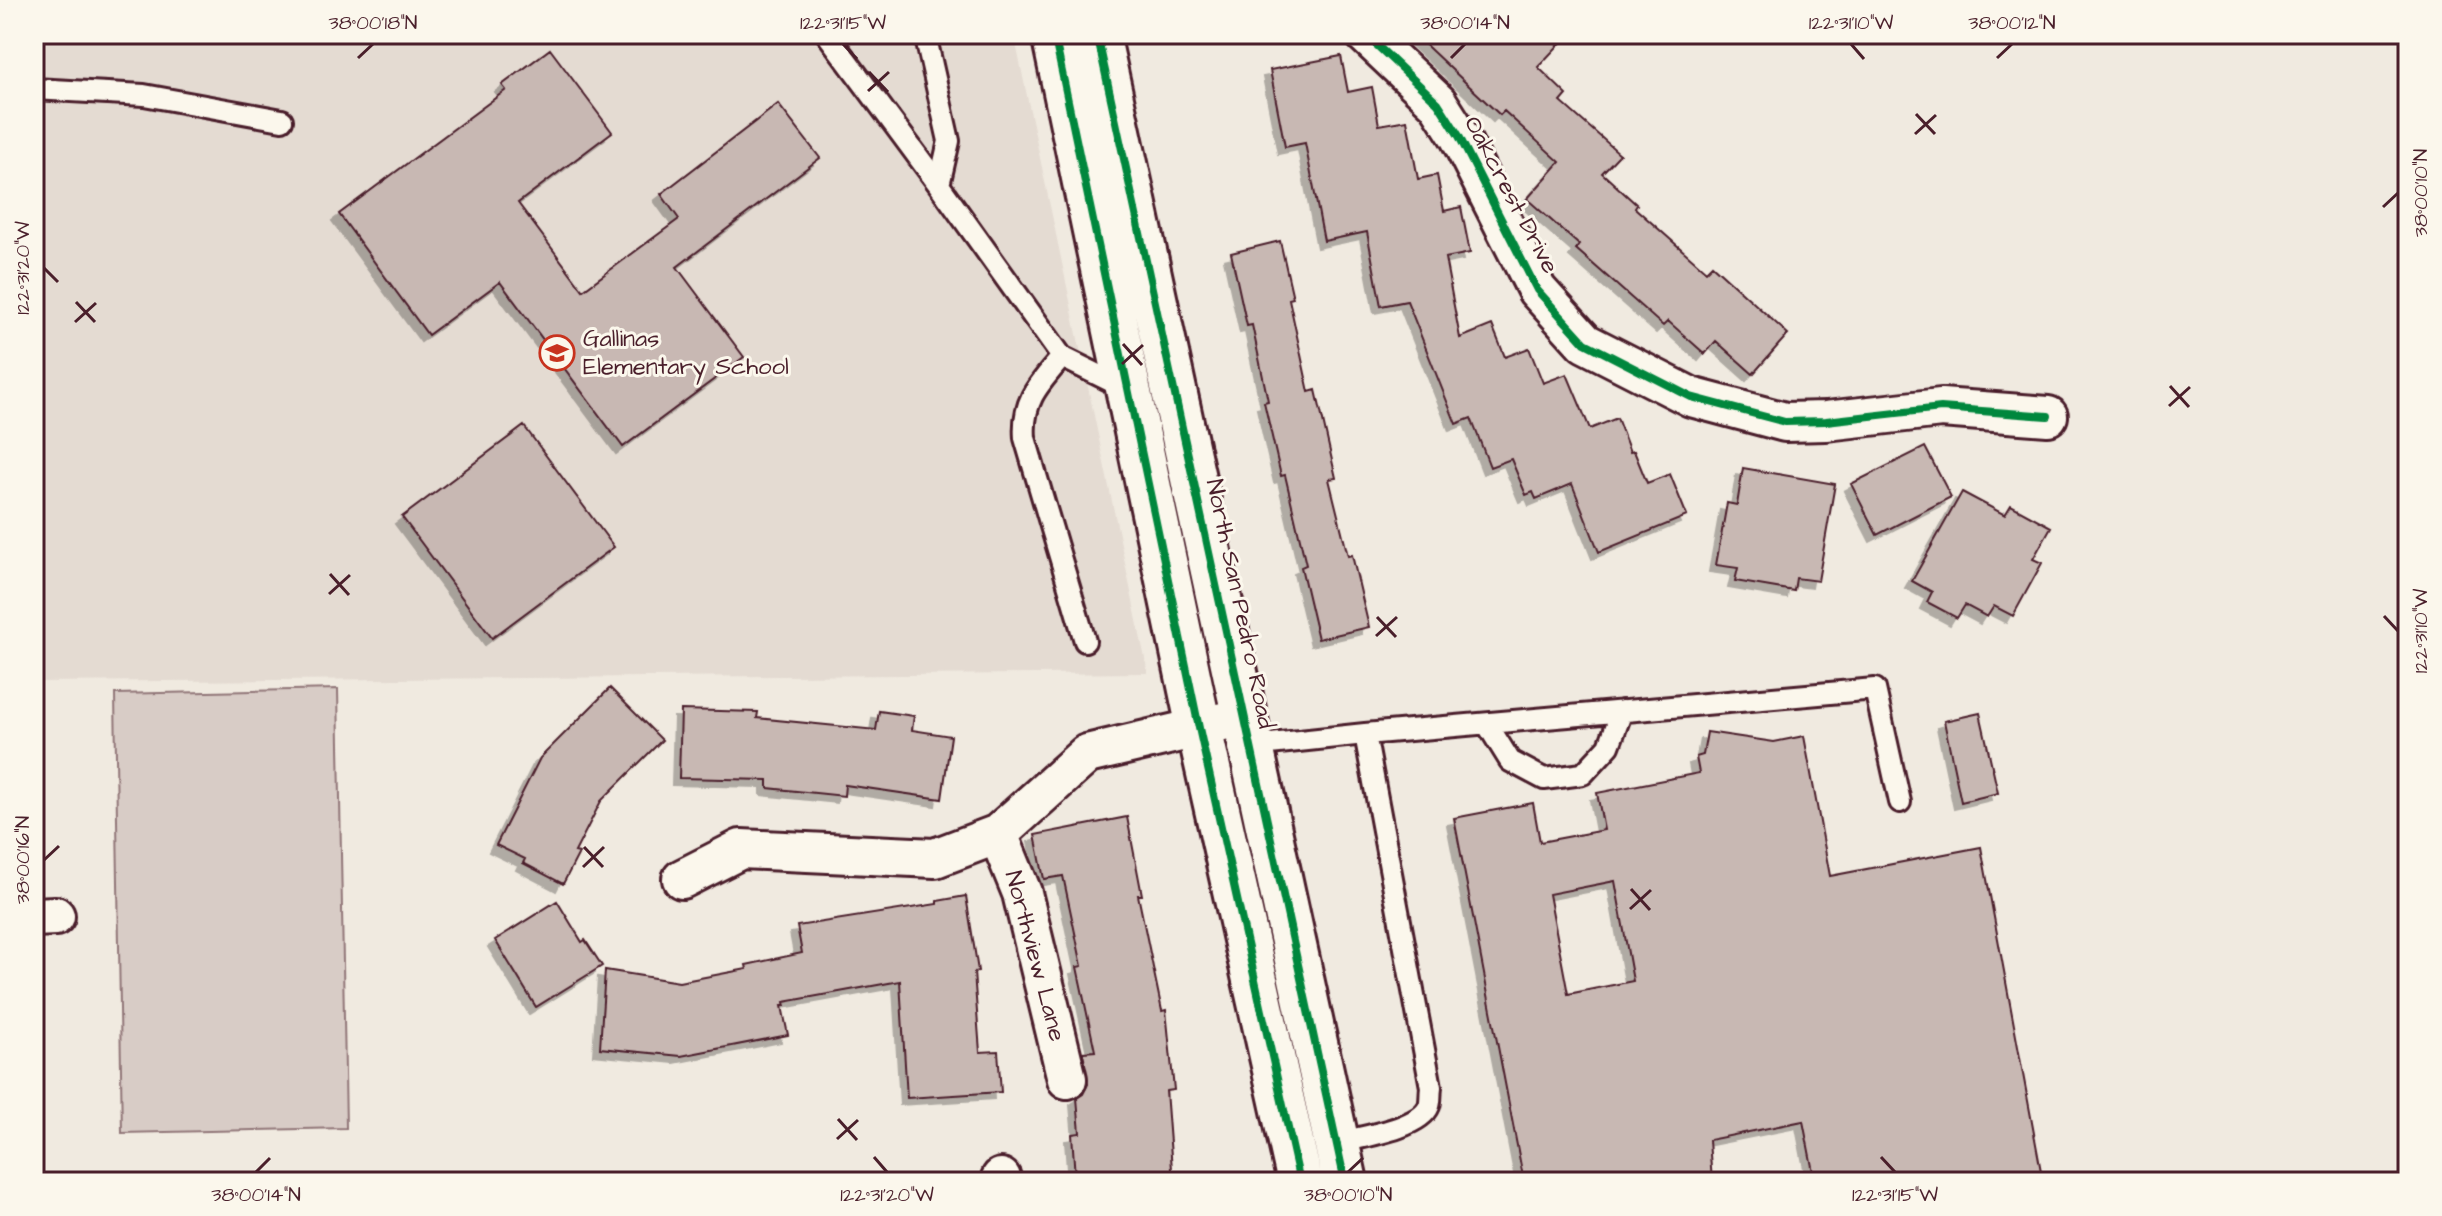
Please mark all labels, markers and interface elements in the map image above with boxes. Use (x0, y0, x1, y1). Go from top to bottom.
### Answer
text: 38°00'18"N (329, 9, 417, 37)
text: 122°31'15"W (800, 9, 886, 37)
text: 38°00'14"N (1420, 9, 1510, 37)
text: 122°31'10"W (1809, 9, 1893, 37)
text: 38°00'12"N (1968, 9, 2056, 37)
street label: Oakcrest Drive (1455, 110, 1567, 280)
text: 38°00'10"N (2407, 149, 2435, 237)
text: 122°31'20"W (9, 221, 37, 315)
place label: Gallinas Elementary School (583, 322, 789, 385)
school or university icon: Gallinas Elementary School (538, 334, 576, 372)
street label: North San Pedro Road (1197, 476, 1283, 732)
text: 122°31'10"W (2407, 589, 2435, 673)
text: 38°00'16"N (9, 816, 37, 904)
street label: Northview Lane (996, 867, 1074, 1045)
text: 38°00'14"N (211, 1181, 301, 1209)
text: 122°31'20"W (840, 1181, 934, 1209)
text: 38°00'10"N (1304, 1181, 1392, 1209)
text: 122°31'15"W (1852, 1181, 1938, 1209)

